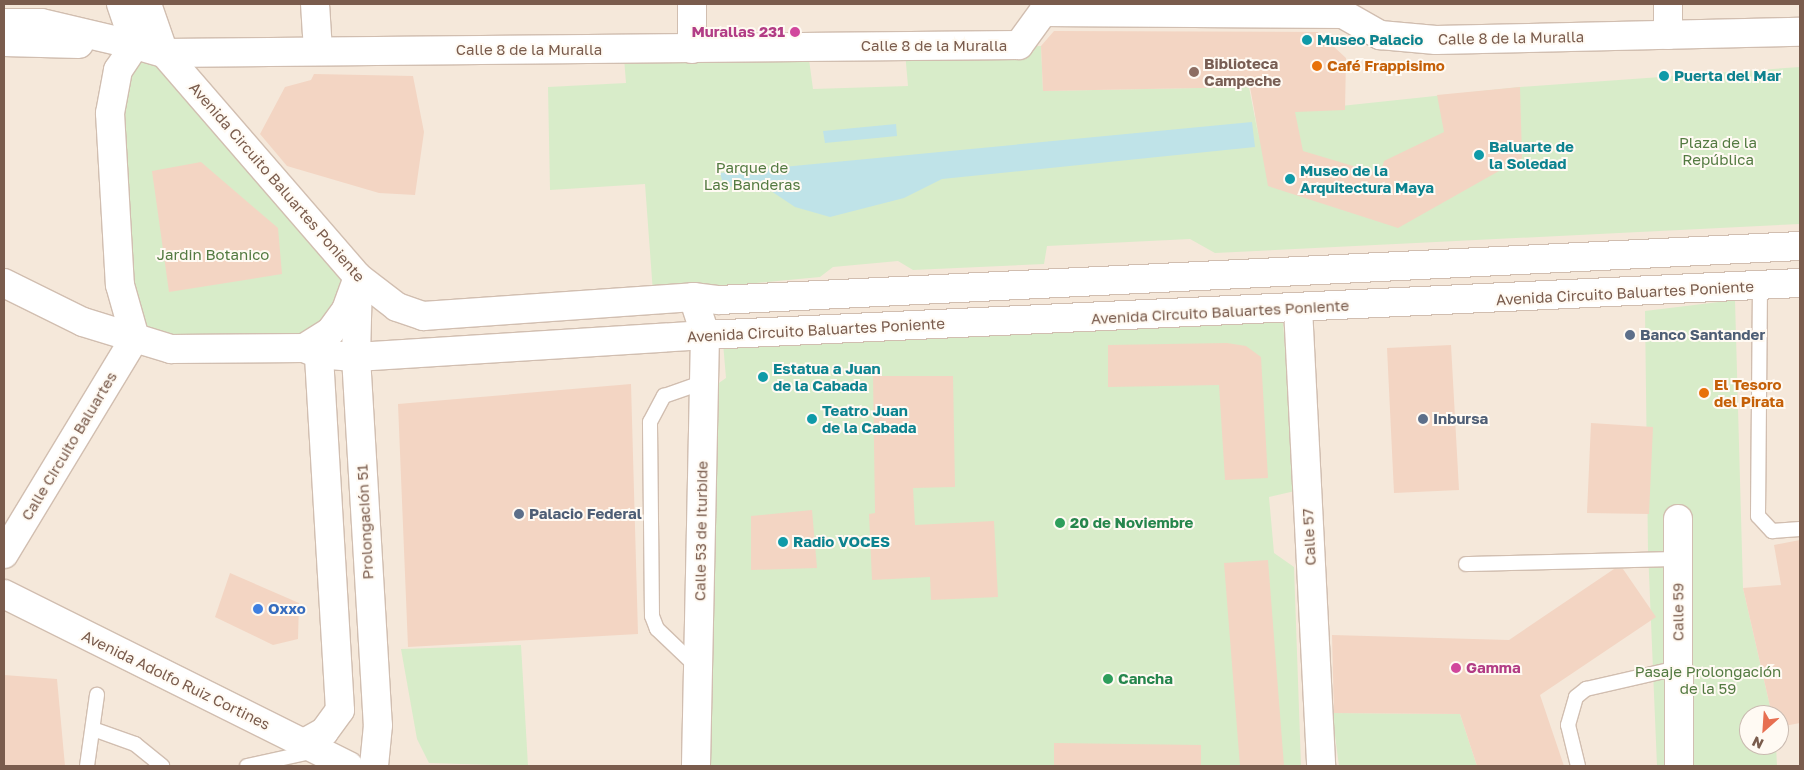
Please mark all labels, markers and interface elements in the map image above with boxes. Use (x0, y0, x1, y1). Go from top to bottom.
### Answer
place label: Murallas 231 (691, 23, 785, 41)
marker: Murallas 231 (789, 26, 801, 38)
street label: Calle 8 de la Muralla (1438, 28, 1584, 48)
place label: Museo Palacio (1317, 31, 1423, 49)
marker: Museo Palacio (1301, 34, 1313, 46)
street label: Calle 8 de la Muralla (861, 37, 1007, 55)
street label: Calle 8 de la Muralla (456, 41, 602, 59)
place label: Biblioteca Campeche (1204, 54, 1281, 89)
place label: Café Frappisimo (1327, 57, 1445, 75)
marker: Café Frappisimo (1311, 60, 1323, 72)
marker: Biblioteca Campeche (1188, 66, 1200, 78)
place label: Puerta del Mar (1674, 67, 1781, 85)
marker: Puerta del Mar (1658, 70, 1670, 82)
street label: Avenida Circuito Baluartes Poniente (185, 79, 369, 285)
park label: Plaza de la República (1679, 133, 1757, 168)
place label: Baluarte de la Soledad (1489, 137, 1574, 172)
marker: Baluarte de la Soledad (1473, 149, 1485, 161)
park label: Parque de Las Banderas (704, 158, 800, 193)
place label: Museo de la Arquitectura Maya (1300, 161, 1434, 196)
marker: Museo de la Arquitectura Maya (1284, 173, 1296, 185)
park label: Jardin Botanico (157, 246, 269, 264)
street label: Avenida Circuito Baluartes Poniente (1496, 277, 1754, 309)
street label: Avenida Circuito Baluartes Poniente (1091, 296, 1349, 328)
street label: Avenida Circuito Baluartes Poniente (687, 314, 945, 346)
place label: Banco Santander (1640, 326, 1765, 344)
marker: Banco Santander (1624, 329, 1636, 341)
place label: Estatua a Juan de la Cabada (773, 359, 880, 394)
street label: Calle Circuito Baluartes (17, 368, 121, 524)
marker: Estatua a Juan de la Cabada (757, 371, 769, 383)
place label: El Tesoro del Pirata (1714, 375, 1784, 410)
marker: El Tesoro del Pirata (1698, 387, 1710, 399)
place label: Teatro Juan de la Cabada (822, 401, 916, 436)
place label: Inbursa (1433, 410, 1488, 428)
marker: Teatro Juan de la Cabada (806, 413, 818, 425)
marker: Inbursa (1417, 413, 1429, 425)
street label: Calle 53 de Iturbide (691, 461, 711, 601)
street label: Prolongación 51 (353, 464, 377, 580)
place label: Palacio Federal (529, 505, 642, 523)
marker: Palacio Federal (513, 508, 525, 520)
street label: Calle 57 (1299, 508, 1319, 566)
place label: 20 de Noviembre (1070, 514, 1193, 532)
marker: 20 de Noviembre (1054, 517, 1066, 529)
place label: Radio VOCES (793, 533, 890, 551)
marker: Radio VOCES (777, 536, 789, 548)
street label: Calle 59 (1669, 583, 1687, 641)
place label: Oxxo (268, 600, 306, 618)
marker: Oxxo (252, 603, 264, 615)
street label: Avenida Adolfo Ruiz Cortines (79, 627, 273, 733)
place label: Gamma (1466, 659, 1521, 677)
marker: Gamma (1450, 662, 1462, 674)
park label: Pasaje Prolongación de la 59 (1635, 662, 1781, 697)
place label: Cancha (1118, 670, 1173, 688)
marker: Cancha (1102, 673, 1114, 685)
north arrow (1739, 705, 1789, 755)
text: N (1749, 733, 1766, 753)

